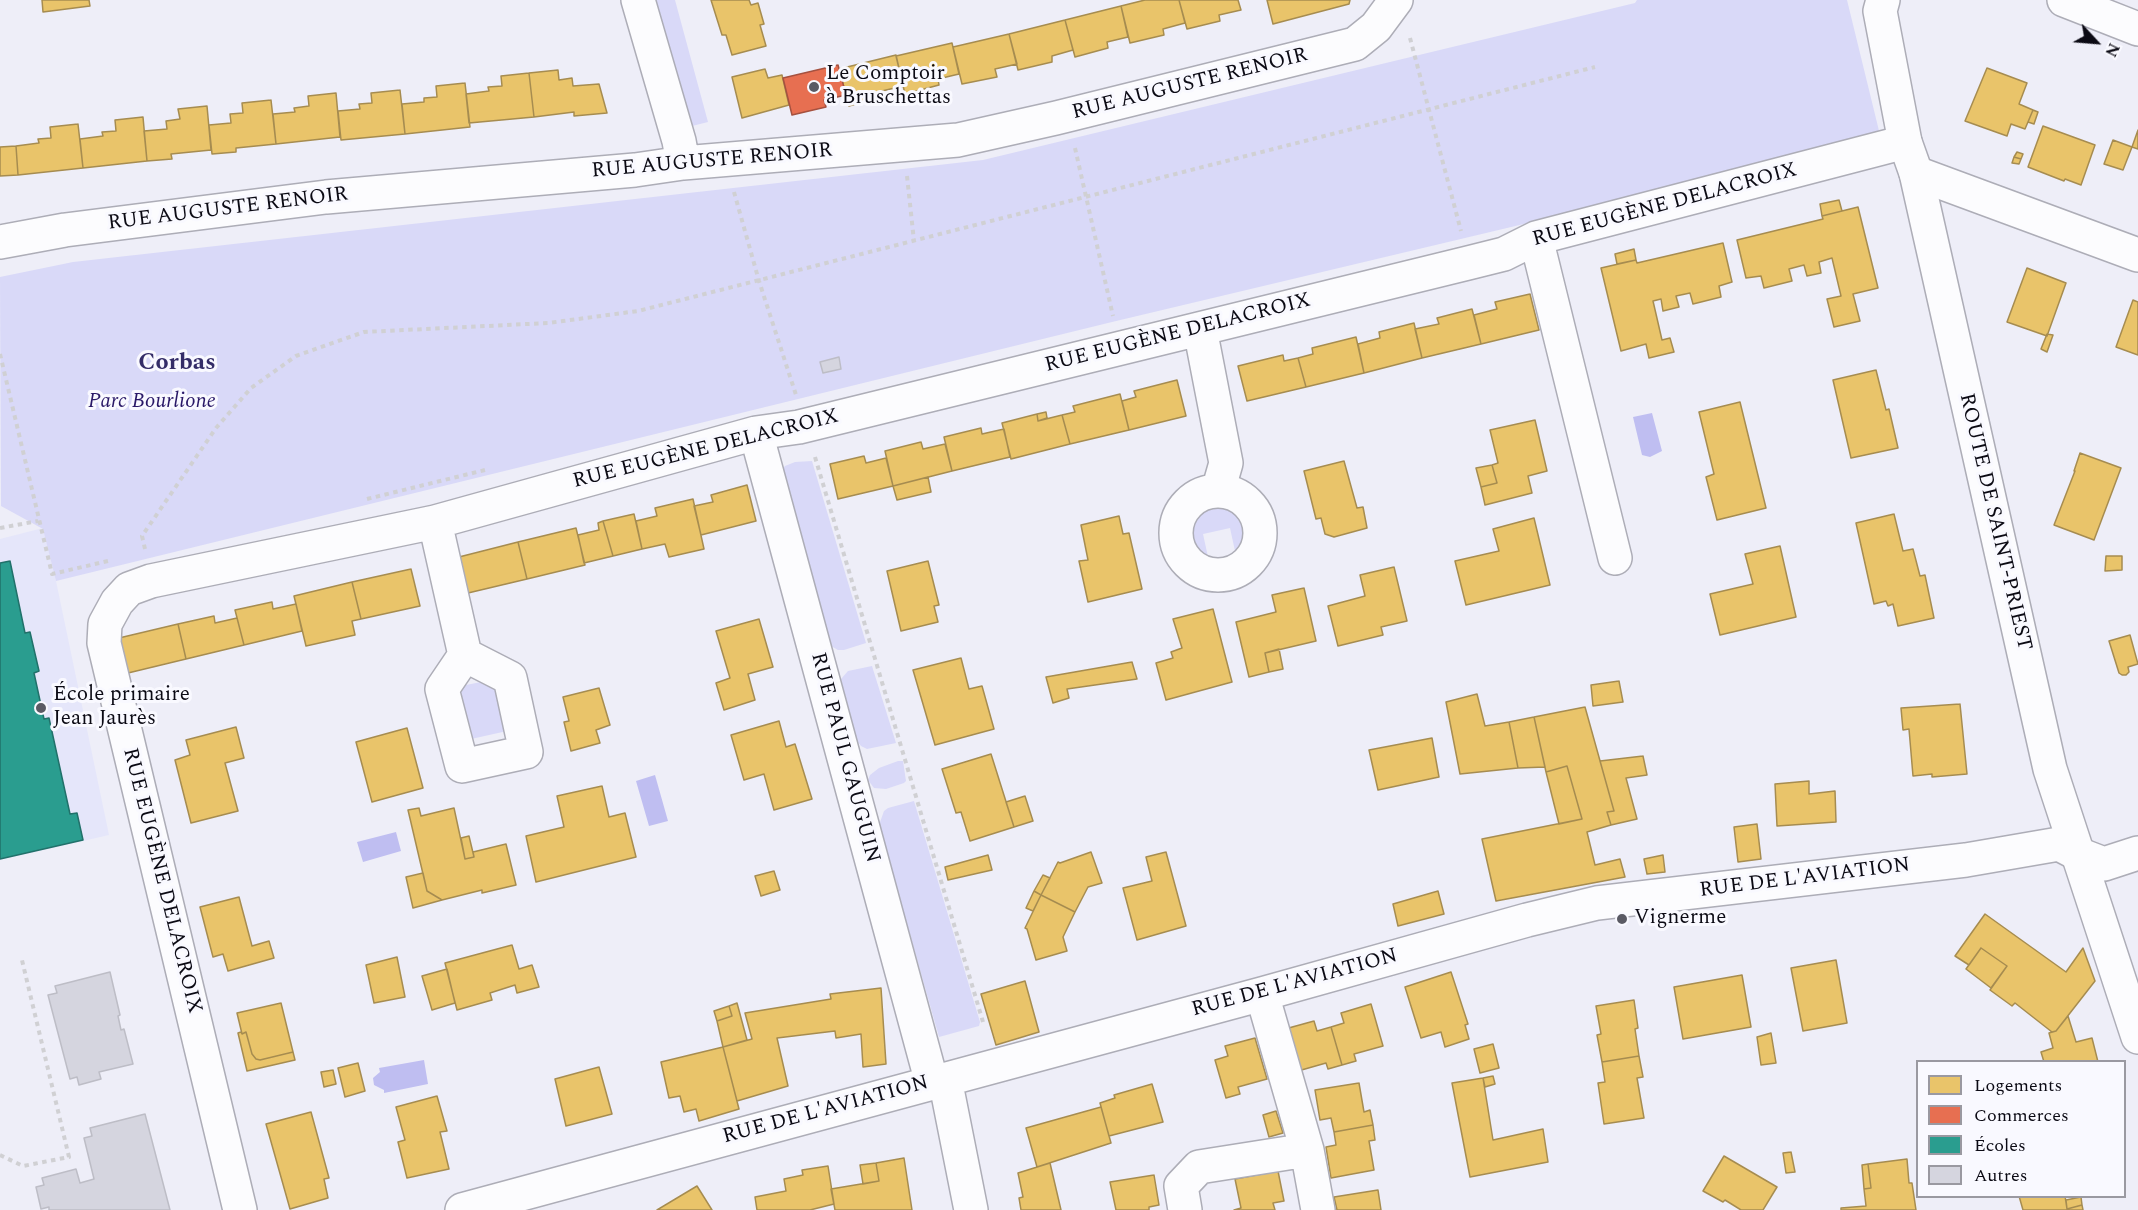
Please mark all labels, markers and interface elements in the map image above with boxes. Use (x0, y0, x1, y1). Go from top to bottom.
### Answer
north arrow (2066, 12, 2126, 72)
text: N (2099, 39, 2126, 61)
street label: RUE AUGUSTE RENOIR (1070, 44, 1310, 126)
place label: Le Comptoir à Bruschettas (826, 62, 951, 112)
marker: Le Comptoir à Bruschettas (807, 80, 821, 94)
street label: RUE AUGUSTE RENOIR (591, 139, 833, 185)
street label: RUE EUGÈNE DELACROIX (1530, 159, 1800, 253)
street label: RUE AUGUSTE RENOIR (107, 183, 349, 237)
street label: RUE EUGÈNE DELACROIX (1043, 289, 1313, 379)
district label: Corbas (138, 350, 216, 378)
park label: Parc Bourlione (88, 390, 216, 416)
street label: ROUTE DE SAINT-PRIEST (1952, 391, 2036, 653)
street label: RUE EUGÈNE DELACROIX (571, 405, 841, 495)
street label: RUE PAUL GAUGUIN (804, 650, 884, 866)
place label: École primaire Jean Jaurès (53, 683, 190, 733)
marker: École primaire Jean Jaurès (34, 701, 48, 715)
street label: RUE EUGÈNE DELACROIX (116, 746, 206, 1016)
street label: RUE DE L'AVIATION (1698, 854, 1912, 904)
place label: Vignerme (1634, 906, 1726, 932)
marker: Vignerme (1615, 912, 1629, 926)
street label: RUE DE L'AVIATION (1189, 944, 1401, 1024)
legend (1916, 1060, 2126, 1198)
street label: RUE DE L'AVIATION (720, 1071, 932, 1151)
text: Logements (1974, 1072, 2062, 1099)
text: Commerces (1974, 1102, 2069, 1129)
text: Écoles (1974, 1132, 2026, 1159)
text: Autres (1974, 1162, 2027, 1189)

